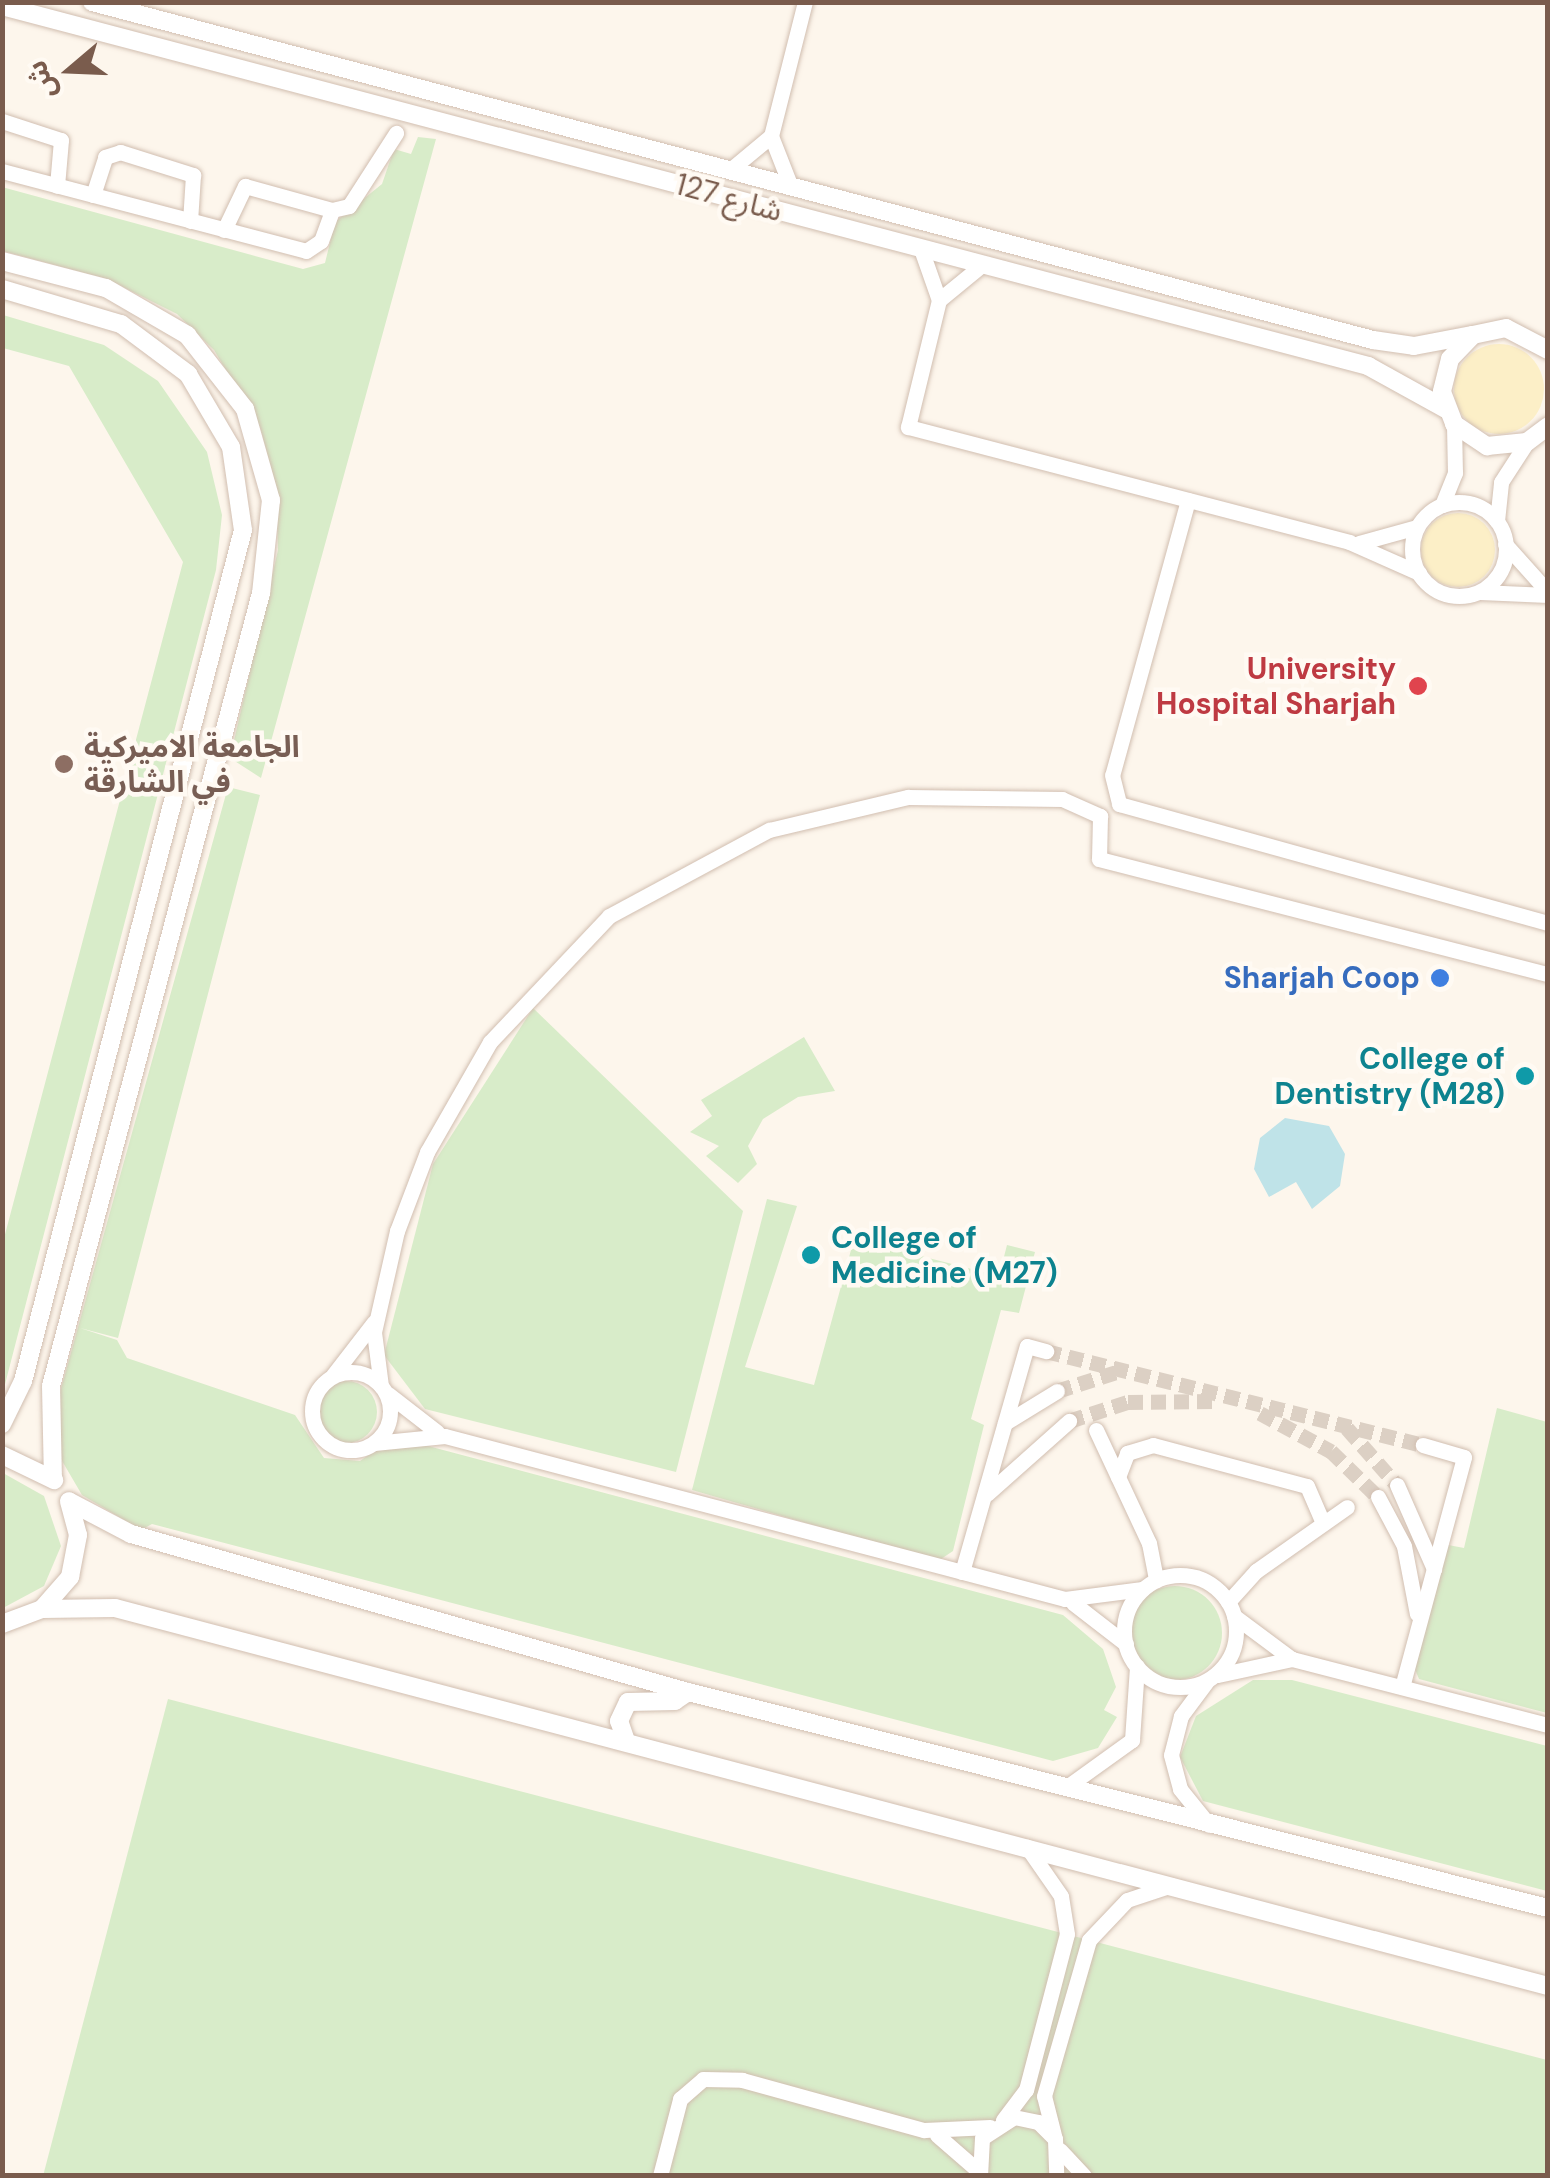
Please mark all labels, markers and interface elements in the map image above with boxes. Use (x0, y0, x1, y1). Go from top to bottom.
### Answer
north arrow (20, 20, 120, 120)
text: ش (17, 56, 65, 104)
street label: شارع 127 (672, 167, 786, 229)
place label: University Hospital Sharjah (1156, 651, 1396, 722)
marker: University Hospital Sharjah (1405, 673, 1431, 699)
place label: الجامعة الاميركية في الشارقة (84, 729, 300, 800)
marker: الجامعة الاميركية في الشارقة (53, 753, 75, 775)
place label: Sharjah Coop (1224, 960, 1420, 996)
marker: Sharjah Coop (1429, 967, 1451, 989)
place label: College of Dentistry (M28) (1274, 1041, 1505, 1112)
marker: College of Dentistry (M28) (1514, 1065, 1536, 1087)
place label: College of Medicine (M27) (831, 1220, 1058, 1290)
marker: College of Medicine (M27) (800, 1244, 822, 1266)

